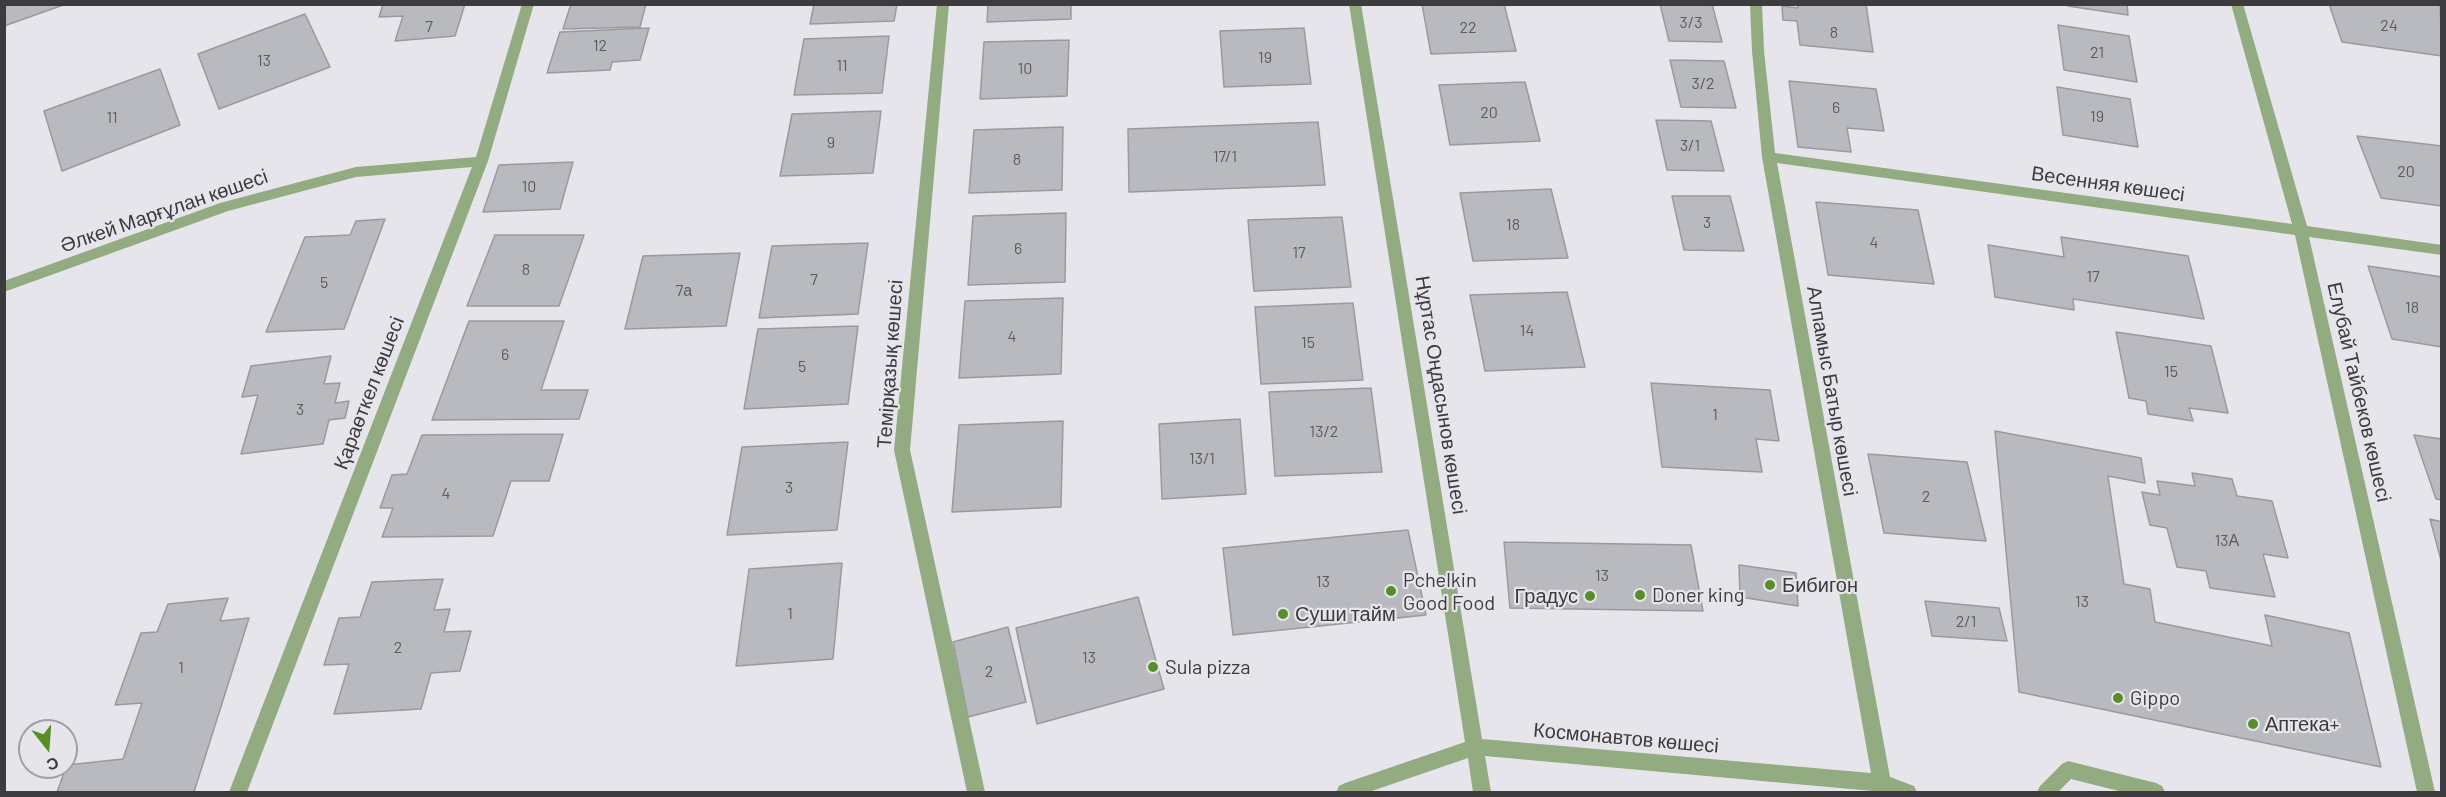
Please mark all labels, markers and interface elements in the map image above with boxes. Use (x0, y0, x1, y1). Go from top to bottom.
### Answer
house number: 3/3 (1680, 13, 1702, 33)
house number: 24 (2380, 16, 2398, 36)
house number: 7 (425, 17, 433, 37)
house number: 22 (1459, 18, 1477, 38)
house number: 8 (1830, 23, 1838, 43)
house number: 12 (593, 36, 607, 56)
house number: 21 (2090, 43, 2104, 63)
house number: 19 (1258, 48, 1272, 68)
house number: 13 (257, 51, 271, 71)
house number: 11 (836, 56, 848, 76)
house number: 10 (1018, 59, 1032, 79)
house number: 3/2 (1691, 74, 1715, 94)
house number: 6 (1832, 98, 1840, 118)
house number: 20 (1480, 103, 1498, 123)
house number: 19 (2090, 107, 2104, 127)
house number: 11 (106, 108, 118, 128)
house number: 9 (827, 133, 835, 153)
house number: 3/1 (1680, 136, 1700, 156)
house number: 17/1 (1213, 147, 1237, 167)
house number: 8 (1013, 150, 1021, 170)
street label: Весенняя көшесі (2030, 161, 2186, 207)
house number: 20 (2397, 162, 2415, 182)
street label: Әлкей Марғұлан көшесі (57, 164, 271, 258)
house number: 10 (522, 177, 536, 197)
house number: 3 (1703, 213, 1711, 233)
house number: 18 (1506, 215, 1520, 235)
house number: 4 (1870, 233, 1878, 253)
house number: 6 (1014, 239, 1022, 259)
house number: 17 (1292, 243, 1306, 263)
house number: 8 (522, 260, 530, 280)
house number: 17 (2086, 267, 2100, 287)
house number: 7 (810, 270, 818, 290)
house number: 5 (320, 273, 328, 293)
street label: Нұртас Оңдасынов көшесі (1410, 274, 1472, 516)
street label: Темірқазық көшесі (872, 279, 908, 449)
street label: Елубай Тайбеков көшесі (2322, 280, 2396, 504)
house number: 7а (676, 281, 692, 301)
street label: Алпамыс Батыр көшесі (1802, 284, 1862, 498)
house number: 18 (2405, 298, 2419, 318)
street label: Қараөткел көшесі (329, 313, 409, 473)
house number: 14 (1520, 321, 1534, 341)
house number: 4 (1008, 327, 1016, 347)
house number: 15 (1301, 333, 1315, 353)
house number: 6 (501, 345, 509, 365)
house number: 5 (798, 357, 806, 377)
house number: 15 (2164, 362, 2178, 382)
house number: 3 (296, 400, 304, 420)
house number: 1 (1712, 405, 1718, 425)
house number: 13/2 (1310, 422, 1338, 442)
house number: 13/1 (1189, 449, 1215, 469)
house number: 3 (785, 478, 793, 498)
house number: 4 (442, 484, 450, 504)
house number: 2 (1922, 487, 1930, 507)
house number: 13А (2215, 531, 2239, 551)
house number: 13 (1595, 566, 1609, 586)
place label: Pchelkin Good Food (1403, 568, 1495, 615)
house number: 13 (1316, 572, 1330, 592)
place label: Бибигон (1782, 573, 1858, 597)
marker: Бибигон (1763, 578, 1777, 592)
place label: Doner king (1652, 583, 1744, 607)
marker: Pchelkin Good Food (1384, 584, 1398, 598)
place label: Градус (1515, 584, 1578, 608)
marker: Doner king (1633, 588, 1647, 602)
marker: Градус (1583, 589, 1597, 603)
house number: 13 (2075, 592, 2089, 612)
place label: Суши тайм (1295, 602, 1396, 626)
house number: 1 (787, 604, 793, 624)
marker: Суши тайм (1276, 607, 1290, 621)
house number: 2/1 (1956, 612, 1976, 632)
house number: 2 (394, 638, 402, 658)
house number: 13 (1082, 648, 1096, 668)
place label: Sula pizza (1165, 655, 1250, 679)
house number: 1 (178, 658, 184, 678)
marker: Sula pizza (1146, 660, 1160, 674)
house number: 2 (985, 662, 993, 682)
place label: Gippo (2130, 686, 2180, 710)
marker: Gippo (2111, 691, 2125, 705)
place label: Аптека+ (2265, 712, 2340, 736)
marker: Аптека+ (2246, 717, 2260, 731)
street label: Космонавтов көшесі (1532, 718, 1720, 758)
north arrow (18, 719, 78, 779)
text: С (45, 754, 61, 776)

